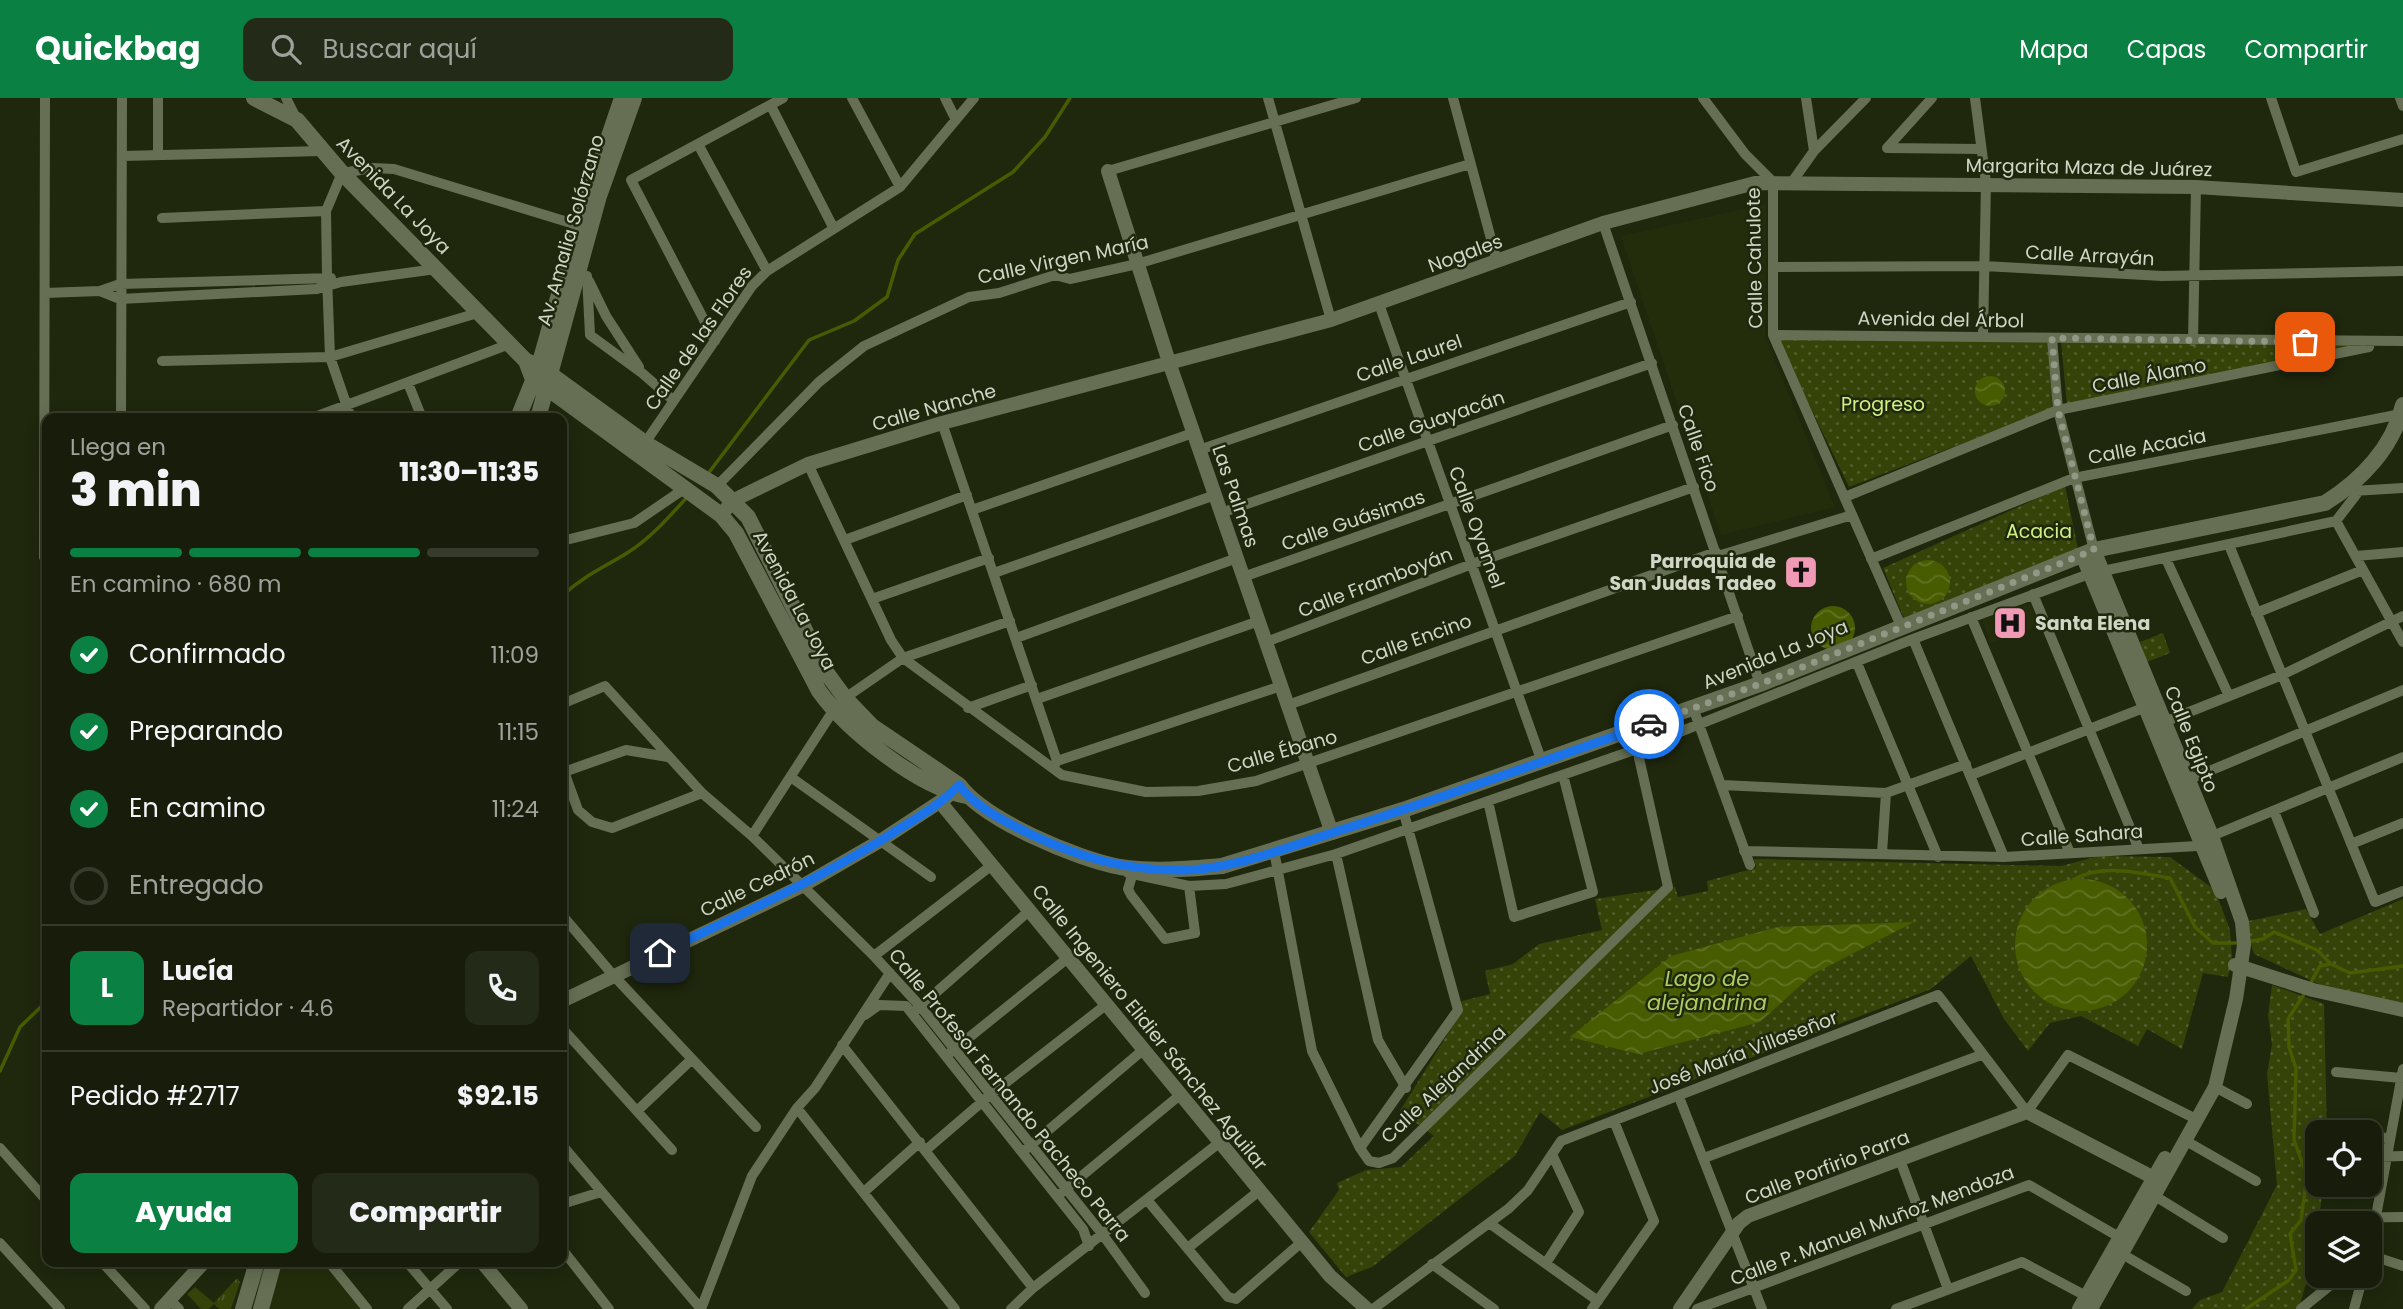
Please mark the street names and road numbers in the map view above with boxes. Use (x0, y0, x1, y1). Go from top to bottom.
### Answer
street label: Avenida La Joya (330, 130, 457, 260)
street label: Av. Amalia Solórzano (530, 131, 611, 329)
street label: Margarita Maza de Juárez (1965, 152, 2213, 183)
street label: Calle Cahulote (1740, 187, 1769, 329)
street label: Calle Virgen María (975, 228, 1151, 291)
street label: Nogales (1424, 228, 1506, 279)
street label: Calle Arrayán (2025, 239, 2155, 272)
street label: Calle de las Flores (638, 260, 759, 416)
street label: Avenida del Árbol (1857, 305, 2025, 334)
street label: Calle Laurel (1353, 328, 1466, 389)
street label: Calle Álamo (2090, 351, 2208, 400)
street label: Calle Nanche (869, 377, 999, 438)
street label: Calle Guayacán (1354, 384, 1508, 459)
street label: Calle Fico (1671, 400, 1726, 496)
street label: Calle Acacia (2086, 422, 2209, 471)
street label: Las Palmas (1205, 441, 1266, 551)
street label: Calle Oyamel (1442, 462, 1511, 592)
street label: Calle Guásimas (1278, 483, 1429, 558)
street label: Avenida La Joya (746, 526, 843, 675)
street label: Calle Framboyán (1294, 541, 1456, 624)
street label: Calle Encino (1357, 607, 1475, 672)
street label: Avenida La Joya (1698, 613, 1852, 696)
street label: Calle Egipto (2158, 682, 2225, 797)
street label: Calle Ébano (1224, 723, 1340, 780)
street label: Calle Sahara (2020, 818, 2144, 853)
street label: Calle Cedrón (695, 845, 819, 924)
street label: Calle Ingeniero Elidier Sánchez Aguilar (1025, 879, 1274, 1176)
street label: Calle Profesor Fernando Pacheco Parra (882, 943, 1137, 1248)
street label: José María Villaseñor (1645, 1004, 1842, 1101)
street label: Calle Alejandrina (1375, 1019, 1512, 1150)
street label: Calle Porfirio Parra (1741, 1124, 1914, 1211)
street label: Calle P. Manuel Muñoz Mendoza (1726, 1159, 2018, 1292)

